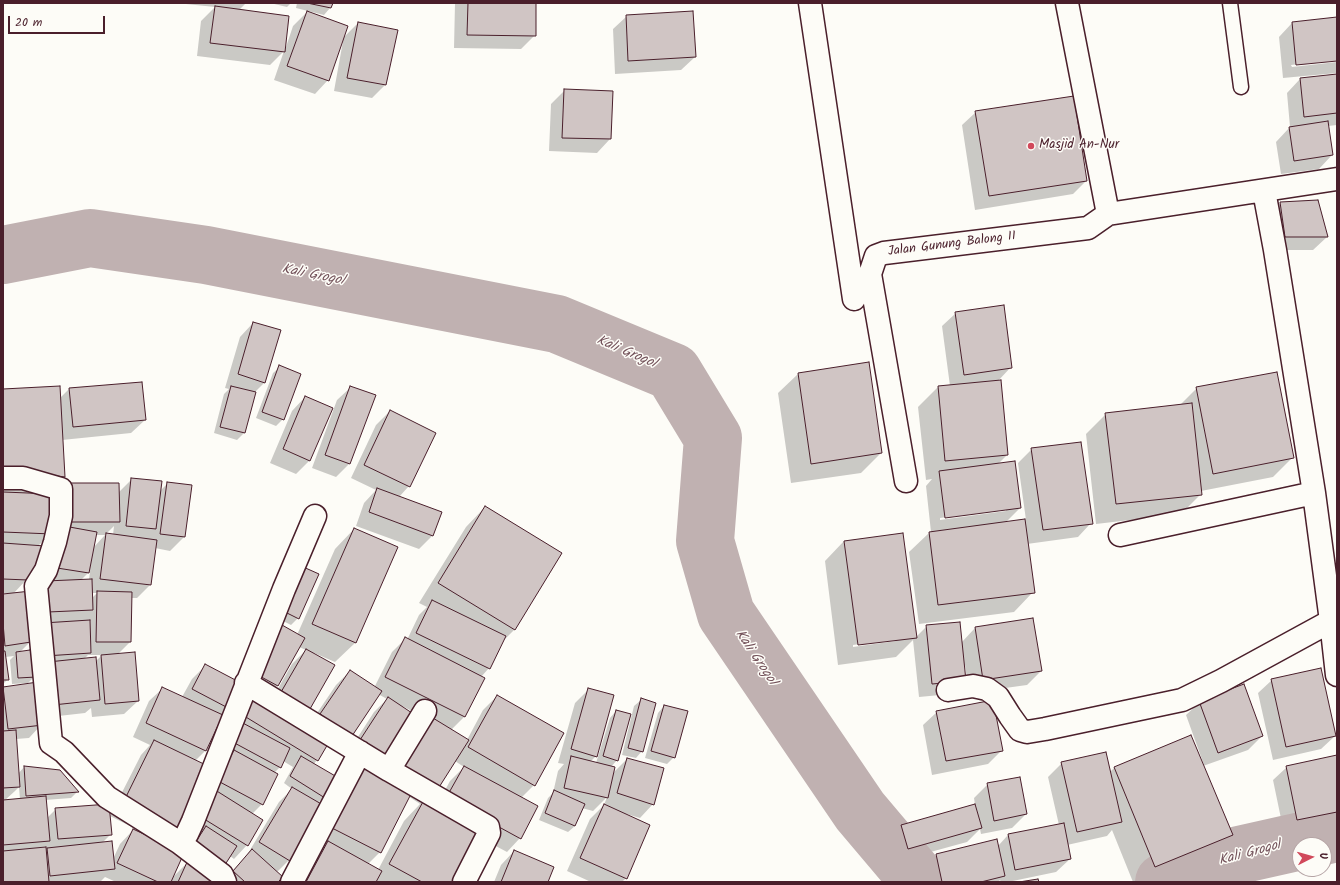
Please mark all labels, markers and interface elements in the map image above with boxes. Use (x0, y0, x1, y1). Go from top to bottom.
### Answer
scale bar (10, 8, 107, 34)
text: 20 m (15, 13, 42, 32)
place label: Masjid An-Nur (1039, 138, 1119, 154)
marker: Masjid An-Nur (1026, 141, 1036, 151)
street label: Jalan Gunung Balong II (887, 229, 1017, 261)
water label: Kali Grogol (280, 262, 346, 290)
water label: Kali Grogol (594, 333, 658, 373)
water label: Kali Grogol (730, 627, 780, 689)
north arrow (1292, 837, 1332, 877)
water label: Kali Grogol (1217, 838, 1283, 870)
text: U (1314, 852, 1332, 860)

